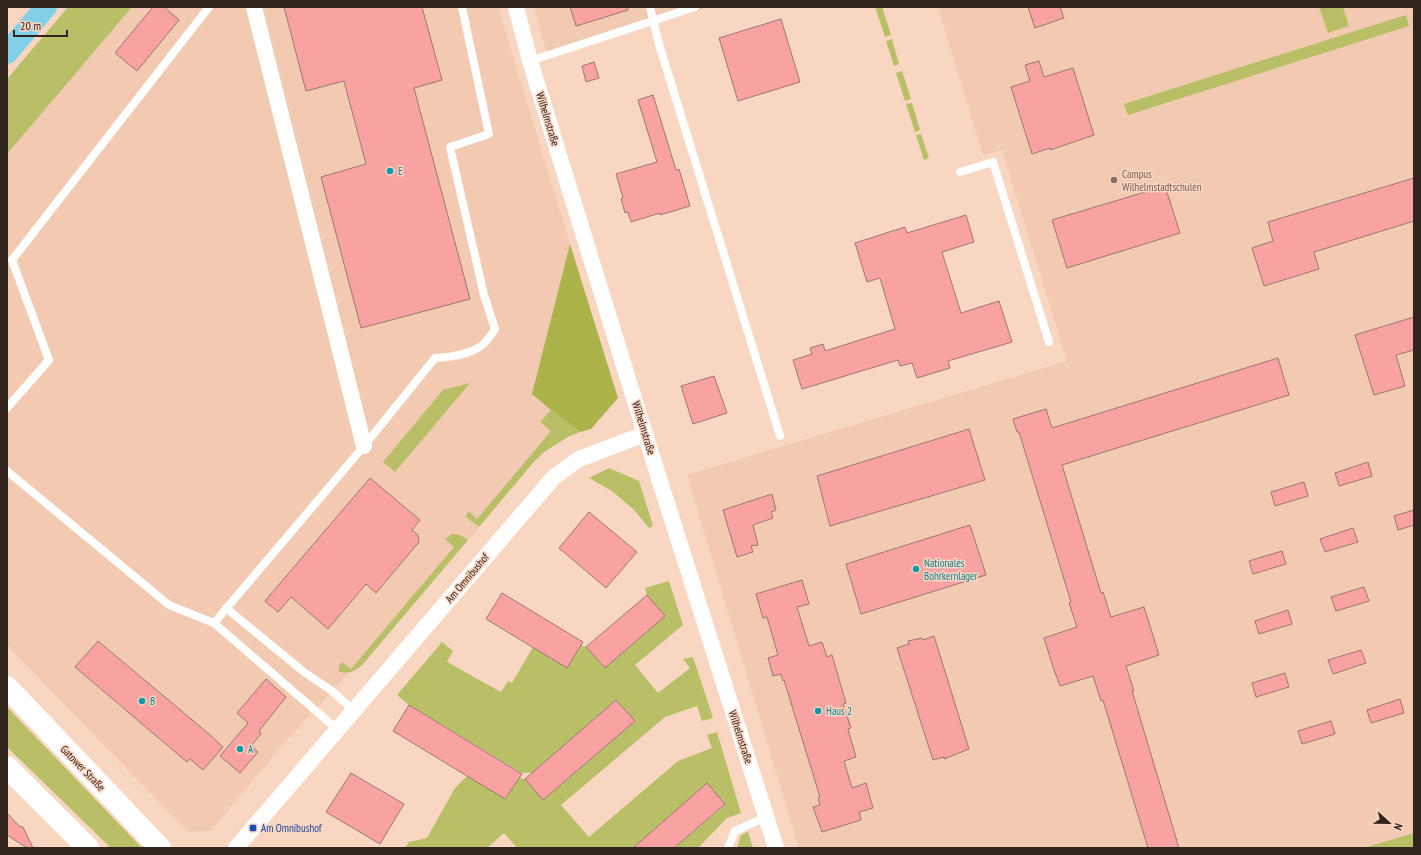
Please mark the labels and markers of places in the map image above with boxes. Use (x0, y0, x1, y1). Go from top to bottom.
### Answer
place label: E (398, 164, 403, 178)
marker: E (385, 166, 395, 176)
place label: Campus Wilhelmstadtschulen (1122, 167, 1202, 194)
marker: Campus Wilhelmstadtschulen (1109, 175, 1119, 185)
place label: Nationales Bohrkernlager (924, 556, 978, 583)
marker: Nationales Bohrkernlager (911, 564, 921, 574)
place label: B (150, 694, 155, 708)
marker: B (137, 696, 147, 706)
place label: Haus 2 (826, 704, 852, 718)
marker: Haus 2 (813, 706, 823, 716)
place label: A (248, 742, 254, 756)
marker: A (235, 744, 245, 754)
place label: Am Omnibushof (261, 821, 323, 835)
marker: Am Omnibushof (248, 823, 258, 833)

